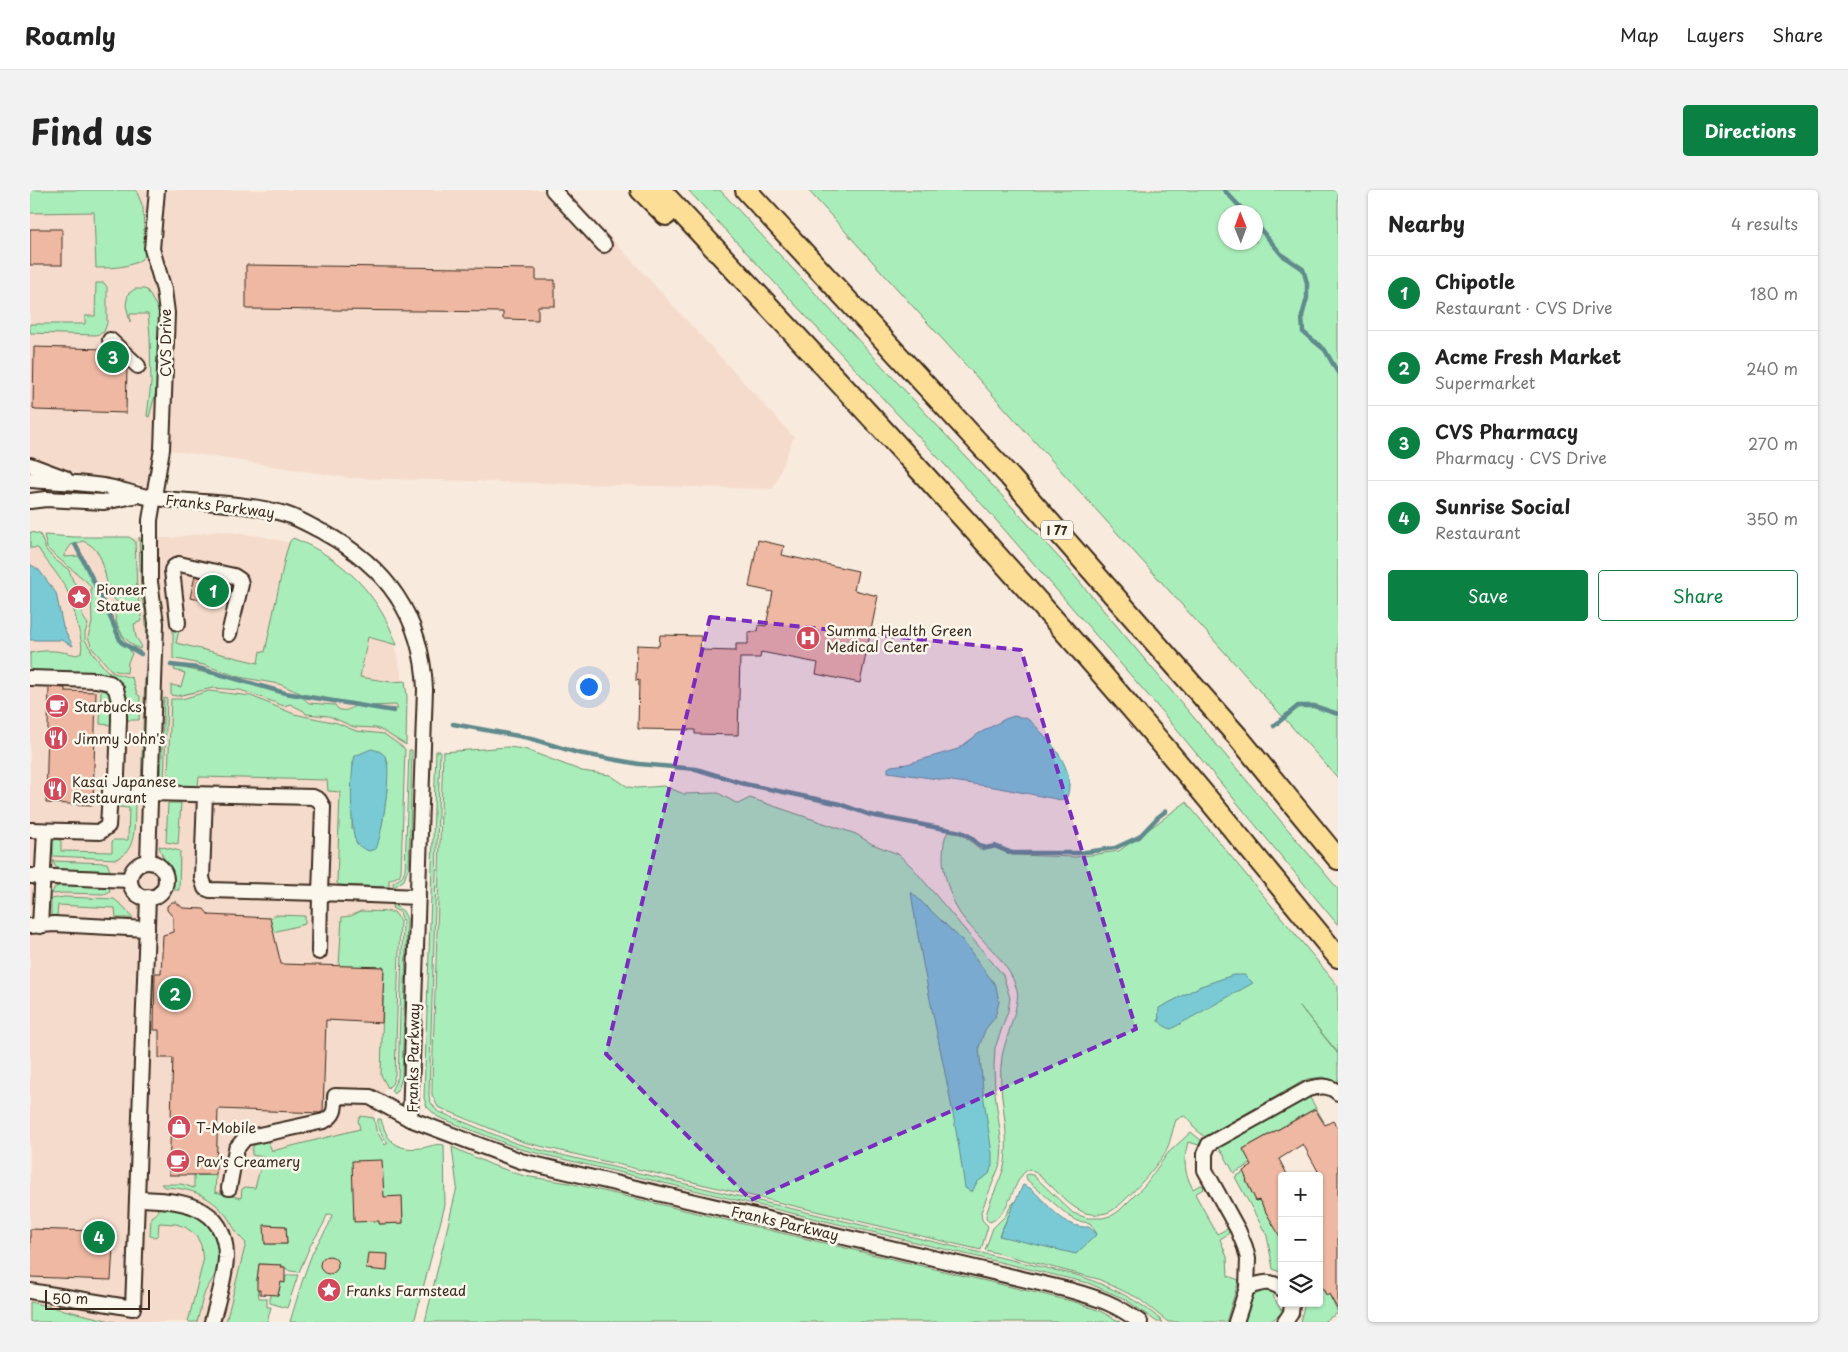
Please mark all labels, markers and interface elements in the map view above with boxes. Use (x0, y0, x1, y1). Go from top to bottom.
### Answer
text: Roamly (25, 17, 116, 53)
text: Map (1620, 21, 1659, 48)
text: Layers (1687, 21, 1744, 48)
text: Share (1772, 21, 1823, 48)
text: Find us (30, 104, 152, 157)
button: Directions (1683, 105, 1818, 156)
north arrow (1218, 205, 1263, 250)
text: Nearby (1388, 207, 1465, 239)
text: 4 results (1731, 211, 1798, 235)
text: Chipotle (1435, 267, 1515, 295)
text: 1 (1400, 281, 1408, 305)
text: 180 m (1750, 281, 1798, 305)
text: Restaurant · CVS Drive (1435, 295, 1613, 319)
street label: CVS Drive (155, 309, 176, 377)
pin: 3 (97, 338, 129, 376)
text: Acme Fresh Market (1435, 342, 1621, 370)
text: 2 (1398, 356, 1410, 380)
text: 240 m (1746, 356, 1798, 380)
text: Supermarket (1435, 370, 1535, 394)
text: CVS Pharmacy (1435, 417, 1578, 445)
text: 3 (1399, 431, 1409, 455)
text: 270 m (1748, 431, 1798, 455)
text: Pharmacy · CVS Drive (1435, 445, 1607, 469)
street label: Franks Parkway (164, 489, 276, 523)
text: Sunrise Social (1435, 492, 1570, 520)
text: 4 (1399, 506, 1409, 530)
text: 350 m (1746, 506, 1798, 530)
road number: I 77 (1041, 520, 1073, 540)
text: Restaurant (1435, 520, 1521, 544)
button: Save (1388, 570, 1588, 621)
button: Share (1598, 570, 1798, 621)
pin: 1 (197, 572, 229, 610)
place label: Pioneer Statue (96, 579, 147, 616)
place icon: Pioneer Statue (66, 584, 92, 610)
place label: Summa Health Green Medical Center (826, 620, 972, 657)
hospital icon: Summa Health Green Medical Center (795, 625, 821, 651)
your location (576, 674, 602, 700)
cafe icon: Starbucks (44, 693, 70, 719)
place label: Starbucks (74, 696, 142, 717)
restaurant icon: Jimmy John's (43, 725, 69, 751)
place label: Jimmy John's (74, 728, 165, 749)
place label: Kasai Japanese Restaurant (72, 771, 177, 808)
restaurant icon: Kasai Japanese Restaurant (42, 776, 68, 802)
pin: 2 (159, 975, 191, 1013)
street label: Franks Parkway (402, 1003, 424, 1113)
shop icon: T-Mobile (166, 1114, 192, 1140)
place label: T-Mobile (196, 1117, 256, 1138)
cafe icon: Pav's Creamery (165, 1148, 191, 1174)
place label: Pav's Creamery (196, 1151, 300, 1172)
map controls (1278, 1172, 1323, 1307)
button: + (1278, 1172, 1323, 1217)
street label: Franks Parkway (729, 1200, 841, 1246)
button: − (1278, 1217, 1323, 1262)
pin: 4 (83, 1218, 115, 1256)
button: layers (1278, 1262, 1323, 1307)
place icon: Franks Farmstead (316, 1277, 342, 1303)
place label: Franks Farmstead (346, 1280, 466, 1301)
scale bar (45, 1287, 150, 1310)
text: 50 m (52, 1288, 88, 1309)

